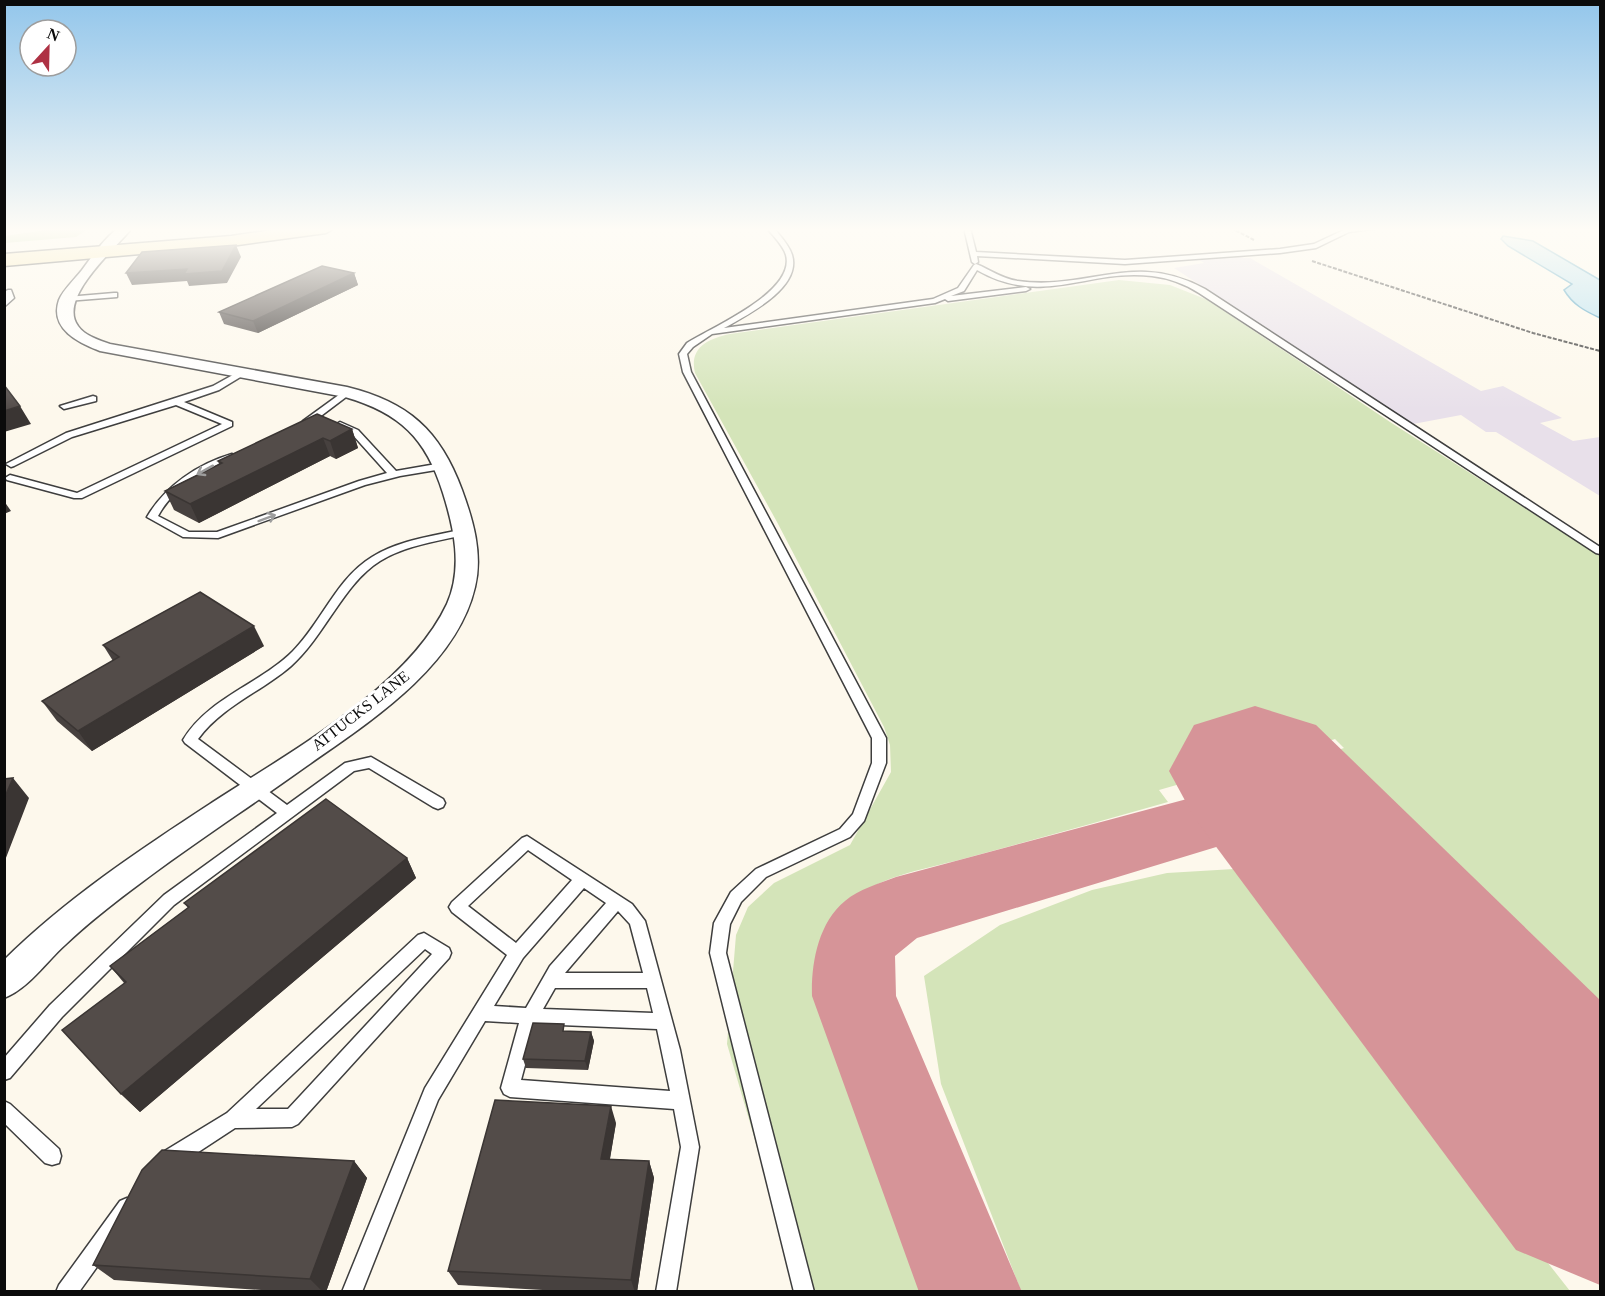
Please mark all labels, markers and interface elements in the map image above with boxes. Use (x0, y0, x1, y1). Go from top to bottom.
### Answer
north arrow (18, 18, 78, 78)
text: N (45, 25, 62, 45)
one-way arrow (197, 464, 214, 476)
one-way arrow (257, 511, 276, 522)
street label: ATTUCKS LANE (308, 667, 412, 754)

